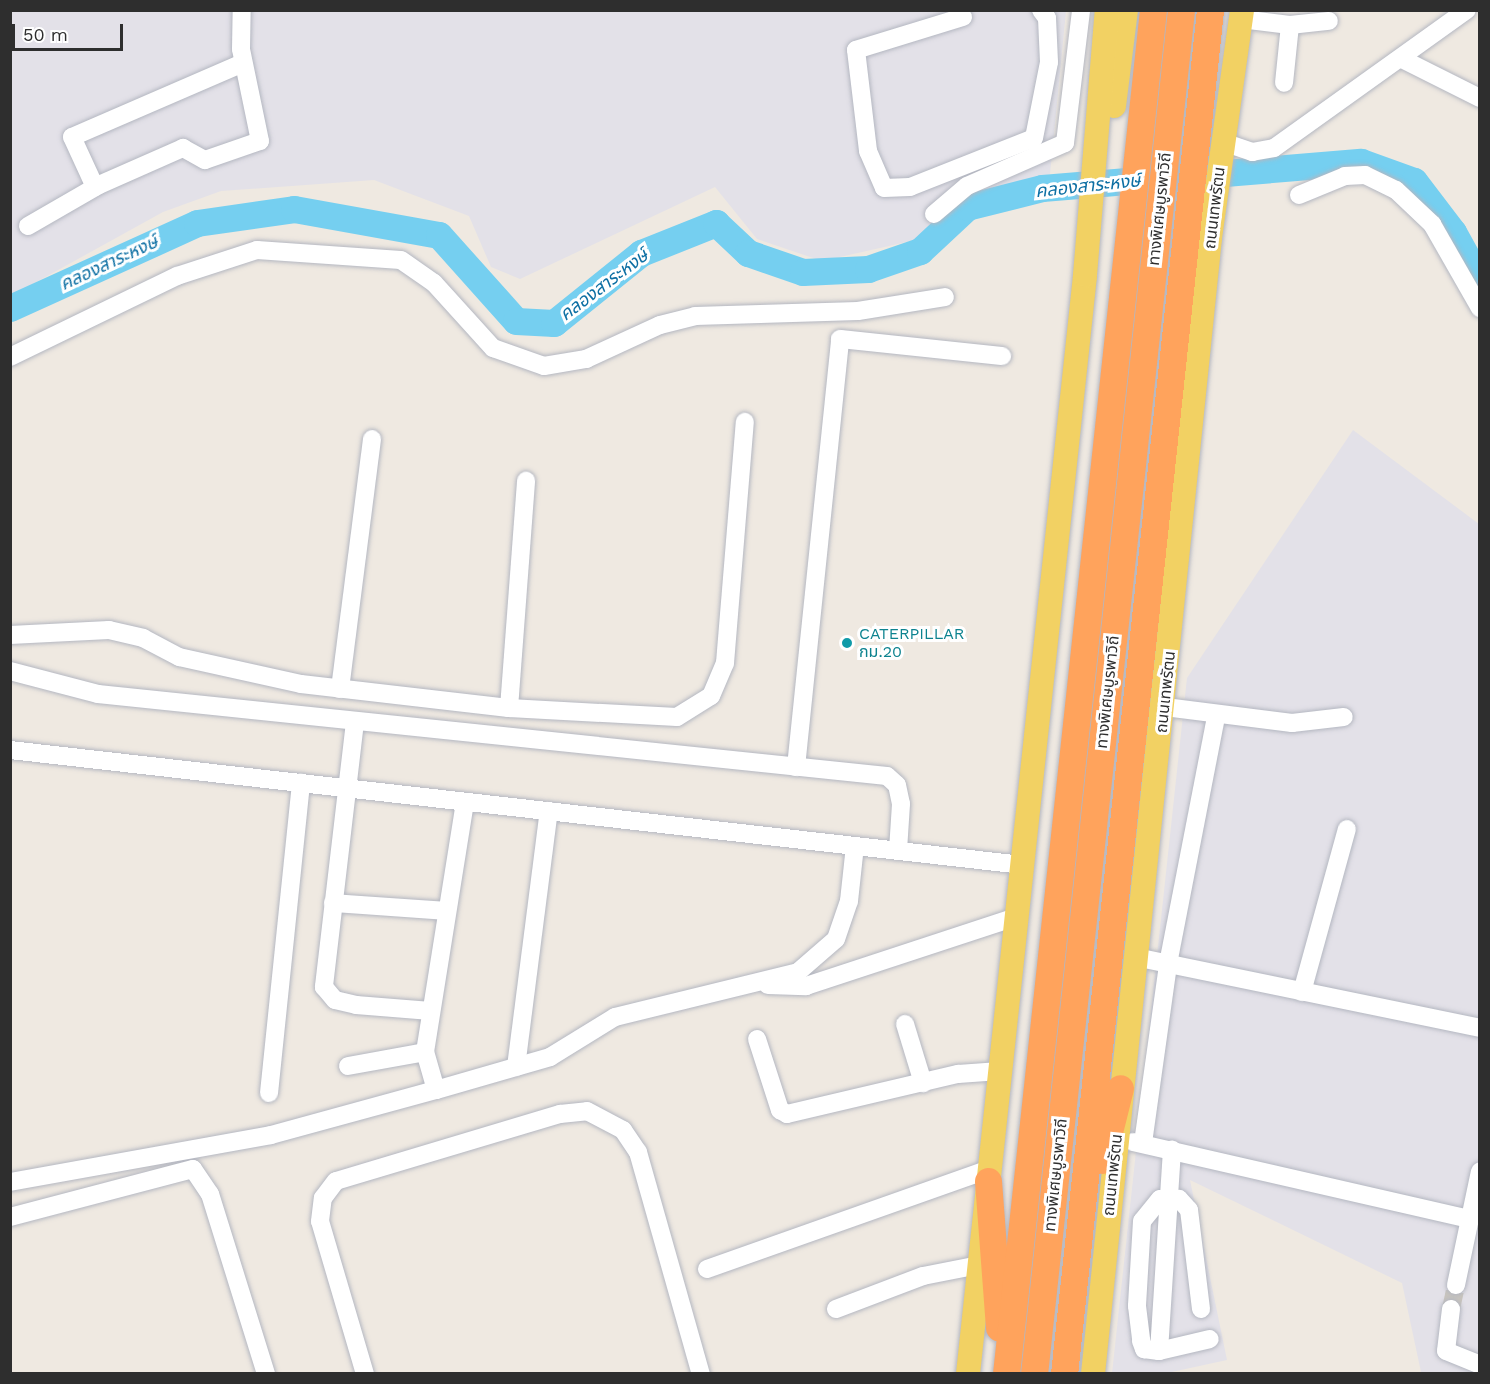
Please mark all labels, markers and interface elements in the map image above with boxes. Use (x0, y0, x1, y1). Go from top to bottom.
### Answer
scale bar (15, 12, 126, 50)
text: 50 m (23, 24, 68, 45)
street label: ทางพิเศษบูรพาวิถี (1145, 152, 1175, 266)
street label: ถนนเทพรัตน (1200, 166, 1230, 250)
water label: คลองสาระหงษ์ (1034, 170, 1142, 202)
water label: คลองสาระหงษ์ (57, 231, 161, 295)
water label: คลองสาระหงษ์ (555, 245, 653, 325)
place label: CATERPILLAR กม.20 (859, 624, 964, 662)
street label: ทางพิเศษบูรพาวิถี (1093, 635, 1123, 749)
marker: CATERPILLAR กม.20 (840, 636, 854, 650)
street label: ถนนเทพรัตน (1152, 650, 1180, 734)
street label: ทางพิเศษบูรพาวิถี (1041, 1118, 1071, 1232)
street label: ถนนเทพรัตน (1099, 1133, 1127, 1217)

